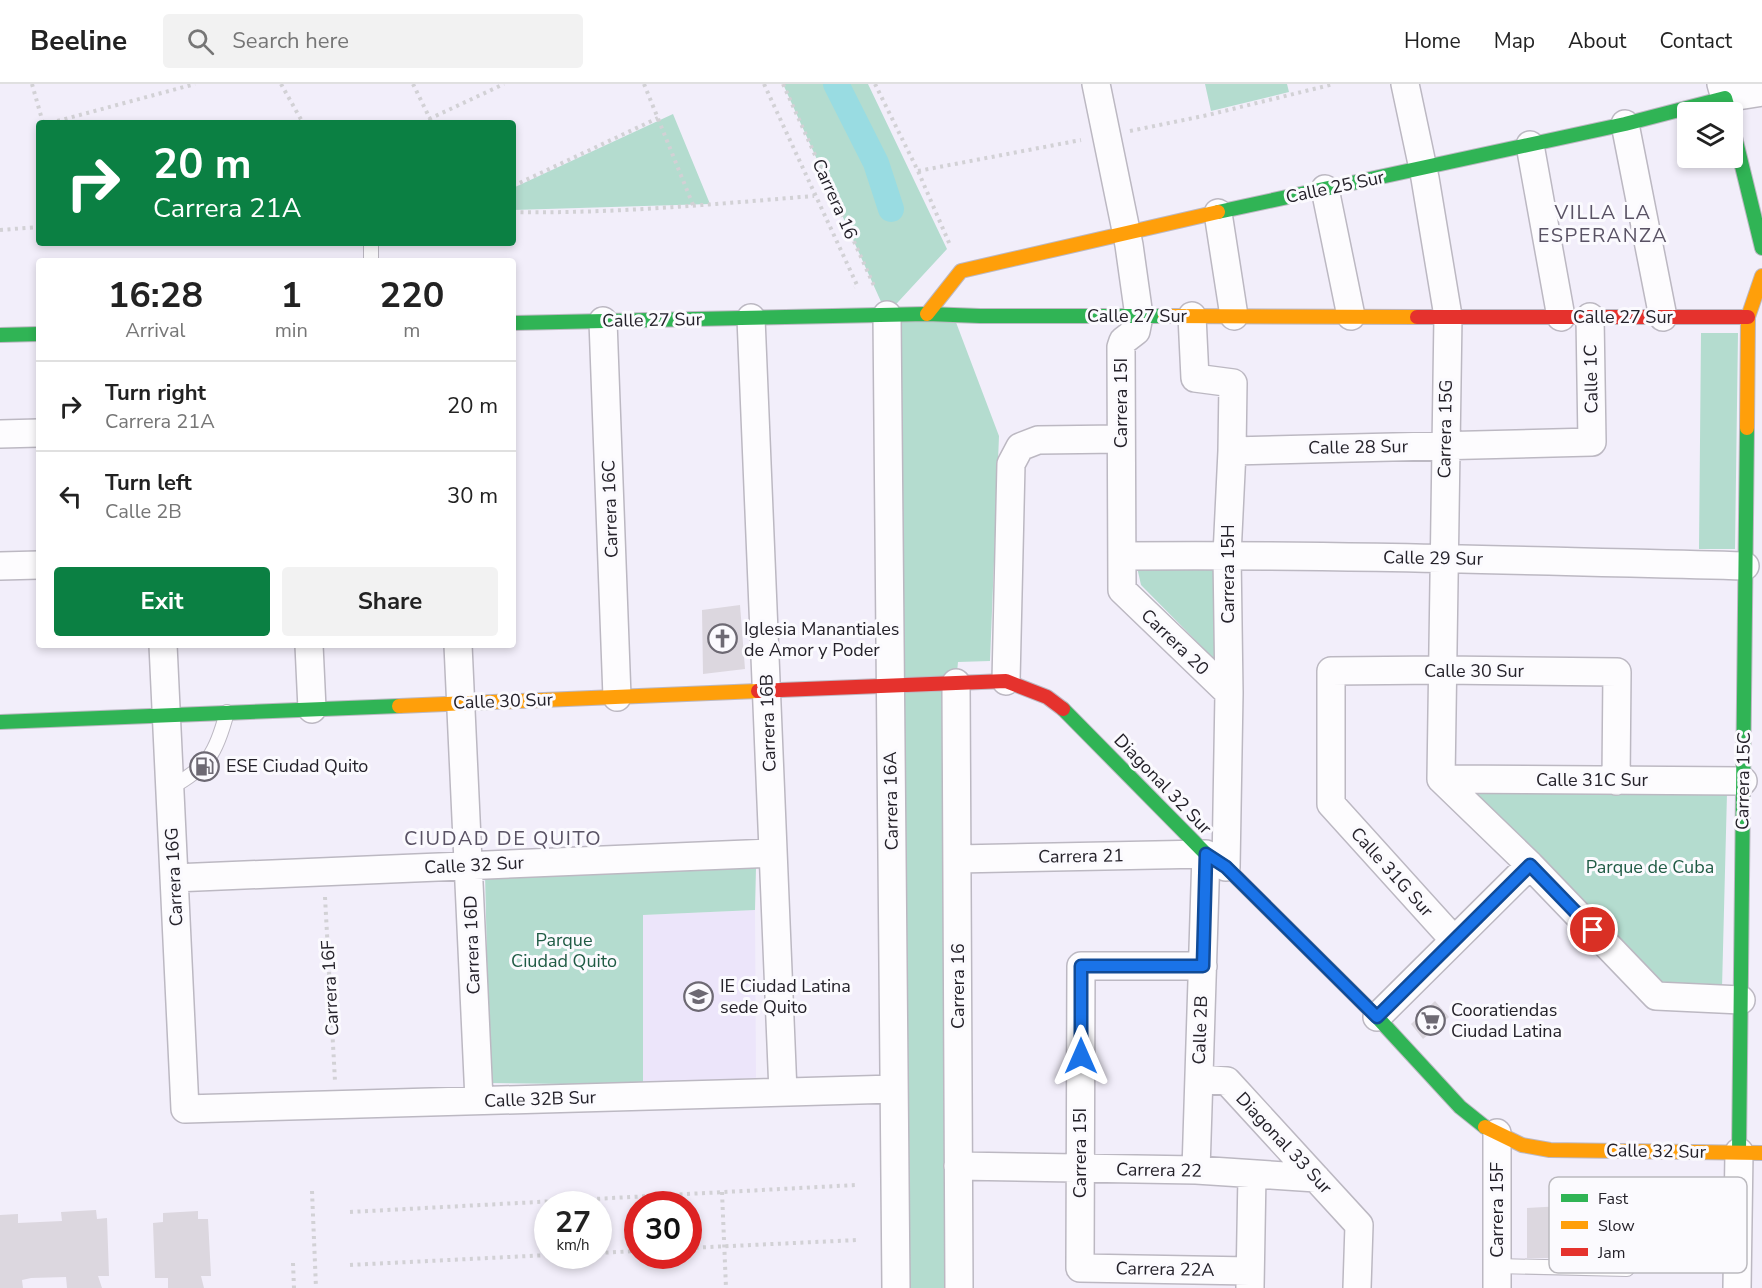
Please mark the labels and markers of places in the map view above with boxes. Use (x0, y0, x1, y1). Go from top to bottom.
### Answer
place label: Iglesia Manantiales de Amor y Poder (744, 617, 899, 662)
church icon: Iglesia Manantiales de Amor y Poder (707, 623, 739, 655)
fuel station icon: ESE Ciudad Quito (189, 750, 221, 782)
place label: ESE Ciudad Quito (226, 754, 368, 778)
pin (1567, 904, 1618, 955)
place label: IE Ciudad Latina sede Quito (720, 974, 851, 1019)
school or university icon: IE Ciudad Latina sede Quito (683, 980, 715, 1012)
place label: Cooratiendas Ciudad Latina (1451, 998, 1562, 1043)
supermarket icon: Cooratiendas Ciudad Latina (1414, 1004, 1446, 1036)

